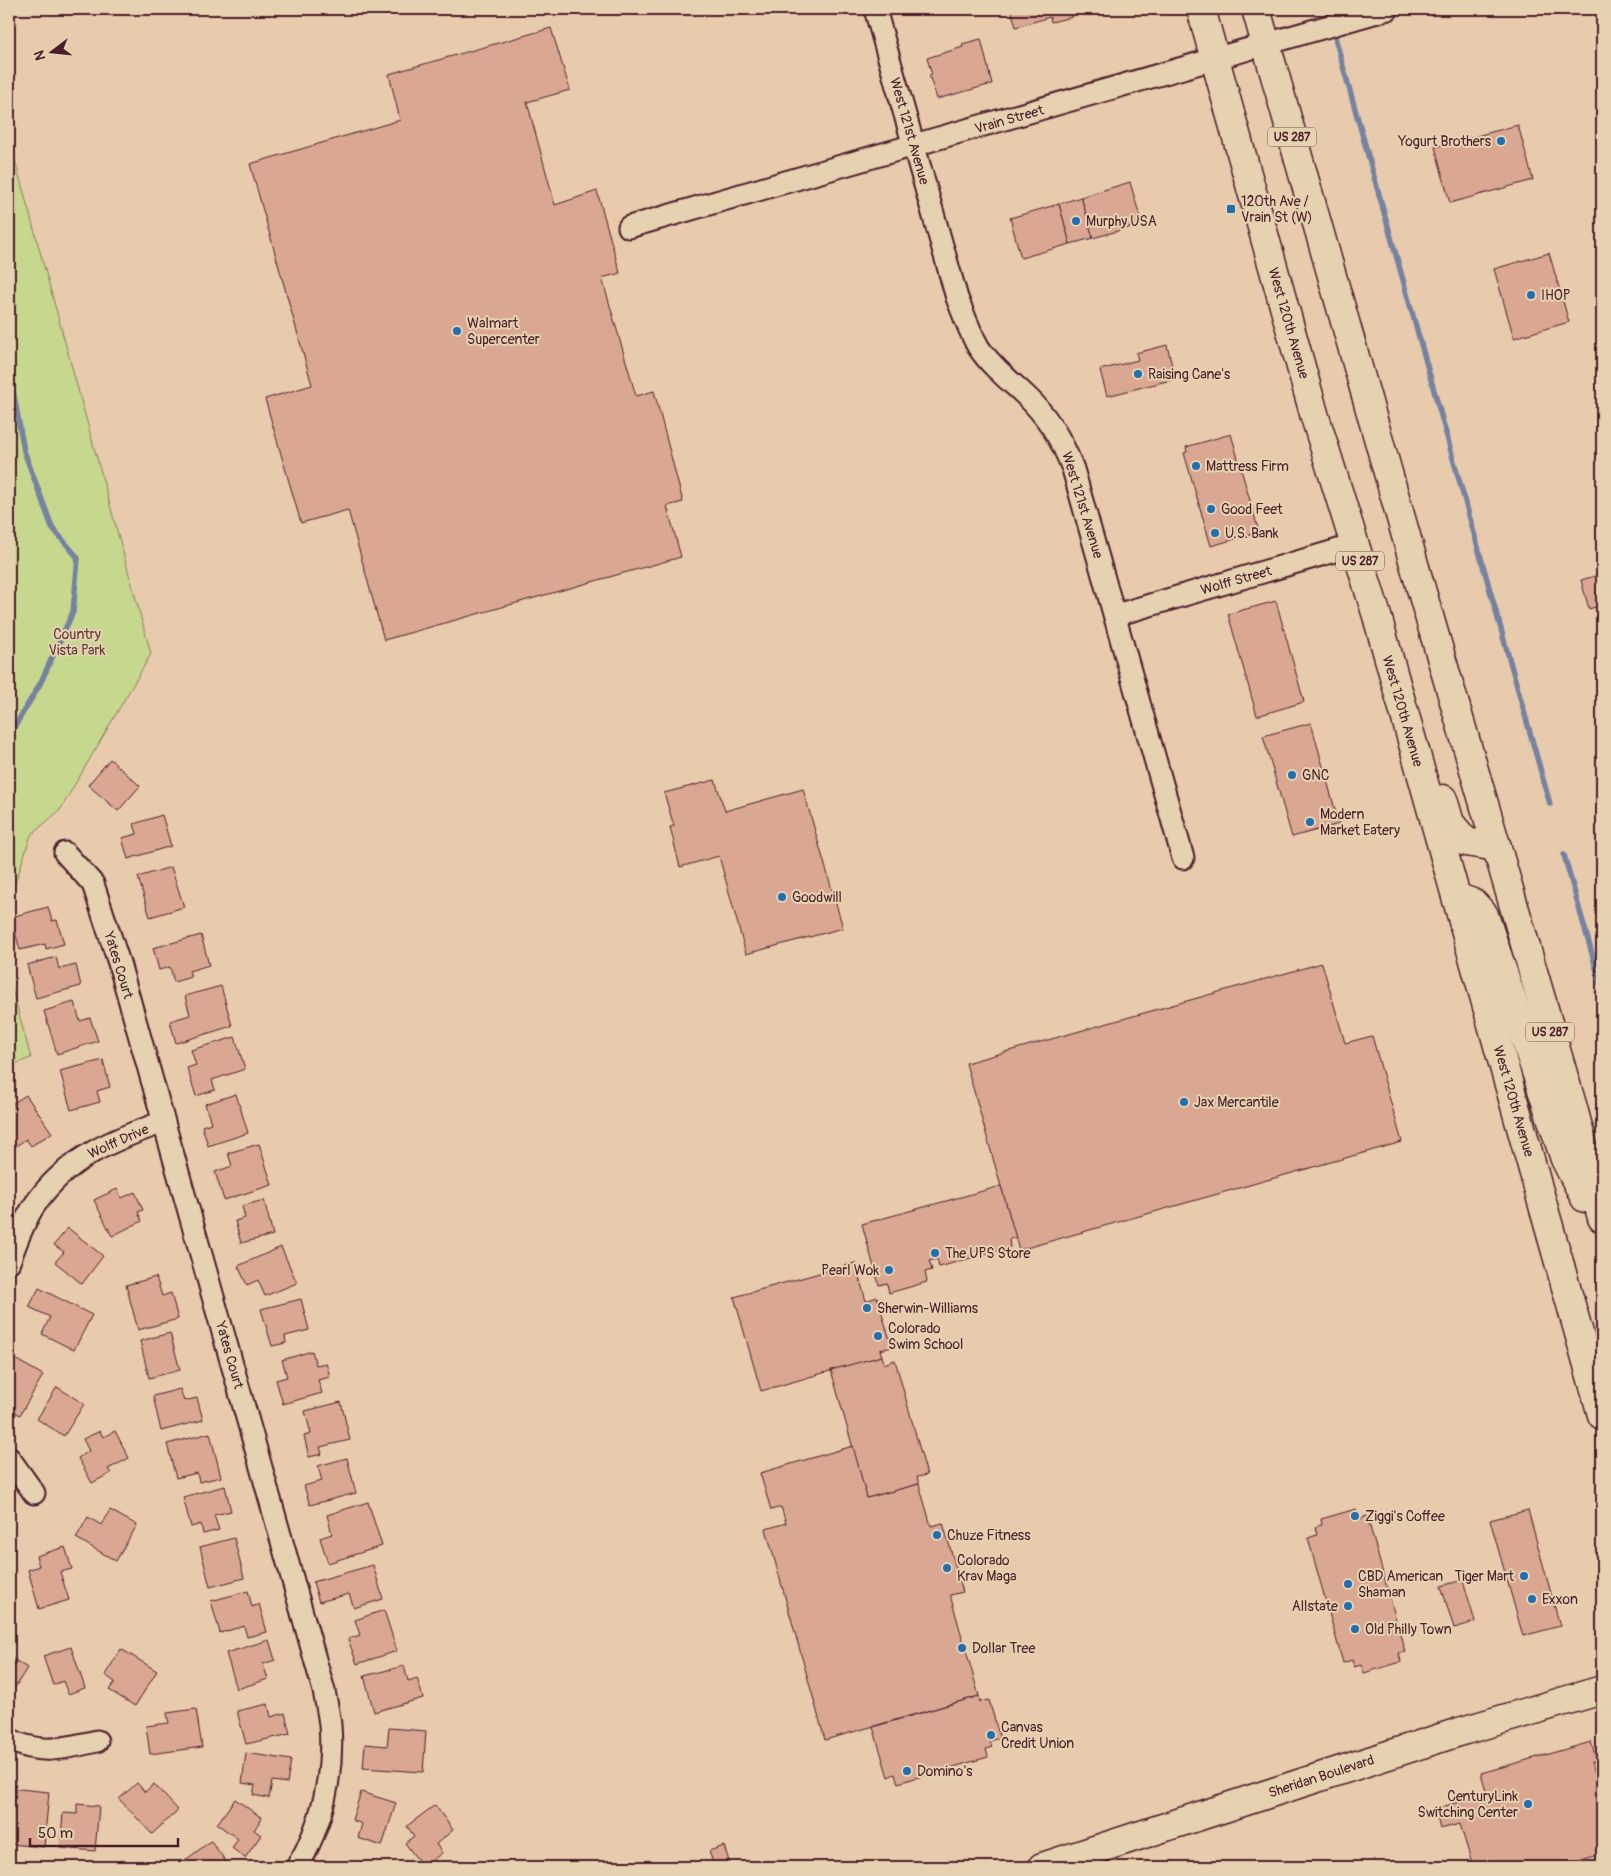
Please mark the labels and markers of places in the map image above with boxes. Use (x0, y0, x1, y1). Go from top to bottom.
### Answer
place label: Yogurt Brothers (1397, 133, 1492, 150)
marker: Yogurt Brothers (1495, 135, 1507, 147)
place label: 120th Ave / Vrain St (W) (1241, 193, 1312, 226)
marker: 120th Ave / Vrain St (W) (1225, 203, 1237, 215)
place label: Murphy USA (1086, 213, 1157, 230)
marker: Murphy USA (1070, 215, 1082, 227)
place label: IHOP (1541, 287, 1571, 304)
marker: IHOP (1525, 289, 1537, 301)
place label: Walmart Supercenter (467, 315, 540, 348)
marker: Walmart Supercenter (451, 325, 463, 337)
place label: Raising Cane's (1148, 366, 1231, 383)
marker: Raising Cane's (1132, 368, 1144, 380)
place label: Mattress Firm (1206, 458, 1289, 475)
marker: Mattress Firm (1190, 460, 1202, 472)
place label: Good Feet (1221, 501, 1283, 518)
marker: Good Feet (1205, 503, 1217, 515)
place label: U.S. Bank (1225, 525, 1279, 542)
marker: U.S. Bank (1209, 527, 1221, 539)
place label: GNC (1302, 767, 1330, 784)
marker: GNC (1286, 769, 1298, 781)
place label: Modern Market Eatery (1320, 806, 1400, 839)
marker: Modern Market Eatery (1304, 816, 1316, 828)
place label: Goodwill (792, 889, 842, 906)
marker: Goodwill (776, 891, 788, 903)
place label: Jax Mercantile (1194, 1094, 1279, 1111)
marker: Jax Mercantile (1178, 1096, 1190, 1108)
place label: The UPS Store (945, 1245, 1031, 1262)
marker: The UPS Store (929, 1247, 941, 1259)
place label: Pearl Wok (821, 1262, 879, 1279)
marker: Pearl Wok (883, 1264, 895, 1276)
place label: Sherwin-Williams (877, 1300, 979, 1317)
marker: Sherwin-Williams (861, 1302, 873, 1314)
place label: Colorado Swim School (888, 1320, 963, 1353)
marker: Colorado Swim School (872, 1330, 884, 1342)
place label: Ziggi's Coffee (1365, 1508, 1445, 1525)
marker: Ziggi's Coffee (1349, 1510, 1361, 1522)
place label: Chuze Fitness (947, 1527, 1031, 1544)
marker: Chuze Fitness (931, 1529, 943, 1541)
place label: Colorado Krav Maga (957, 1552, 1016, 1585)
marker: Colorado Krav Maga (941, 1562, 953, 1574)
place label: CBD American Shaman (1358, 1568, 1443, 1601)
place label: Tiger Mart (1455, 1568, 1514, 1585)
marker: Tiger Mart (1518, 1570, 1530, 1582)
marker: CBD American Shaman (1342, 1578, 1354, 1590)
place label: Exxon (1542, 1591, 1578, 1608)
marker: Exxon (1526, 1593, 1538, 1605)
place label: Allstate (1292, 1598, 1338, 1615)
marker: Allstate (1342, 1600, 1354, 1612)
place label: Old Philly Town (1365, 1621, 1452, 1638)
marker: Old Philly Town (1349, 1623, 1361, 1635)
place label: Dollar Tree (972, 1640, 1035, 1657)
marker: Dollar Tree (956, 1642, 968, 1654)
place label: Canvas Credit Union (1001, 1719, 1074, 1752)
marker: Canvas Credit Union (985, 1729, 997, 1741)
place label: Domino's (917, 1763, 973, 1780)
marker: Domino's (901, 1765, 913, 1777)
place label: CenturyLink Switching Center (1417, 1788, 1518, 1821)
marker: CenturyLink Switching Center (1522, 1798, 1534, 1810)

